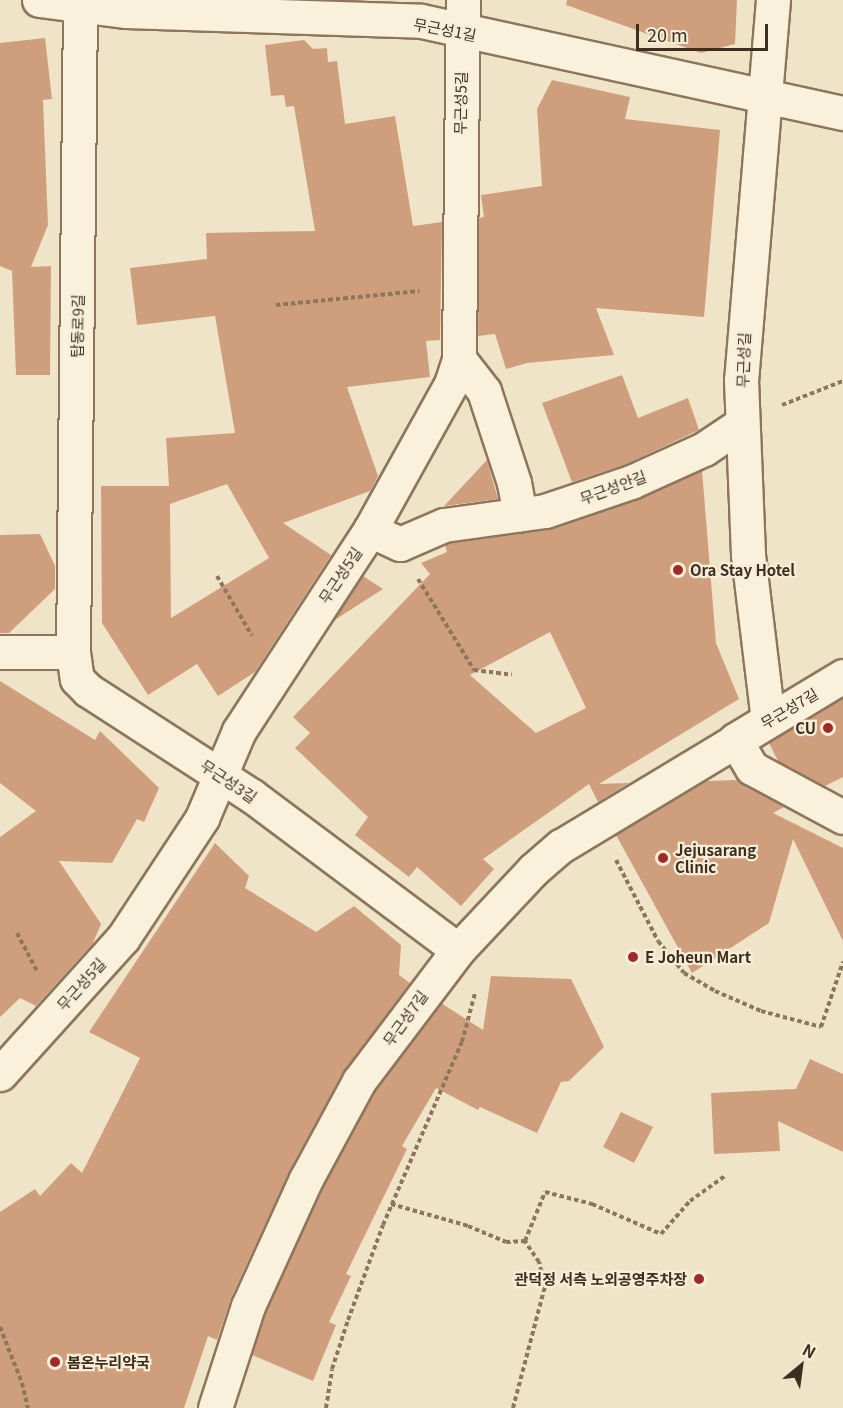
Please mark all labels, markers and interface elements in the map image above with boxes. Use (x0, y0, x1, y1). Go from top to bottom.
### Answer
scale bar (639, 12, 771, 50)
street label: 무근성1길 (412, 14, 478, 44)
text: 20 m (647, 21, 688, 47)
street label: 무근성5길 (450, 71, 470, 135)
street label: 탑동로9길 (67, 294, 87, 358)
street label: 무근성길 (733, 332, 753, 388)
street label: 무근성안길 (578, 467, 648, 507)
street label: 무근성5길 (315, 544, 365, 606)
place label: Ora Stay Hotel (690, 561, 795, 579)
marker: Ora Stay Hotel (671, 563, 685, 577)
street label: 무근성7길 (757, 684, 821, 732)
place label: CU (795, 719, 816, 737)
marker: CU (821, 721, 835, 735)
street label: 무근성3길 (198, 756, 260, 806)
place label: Jejusarang Clinic (675, 840, 756, 875)
marker: Jejusarang Clinic (656, 851, 670, 865)
place label: E Joheun Mart (645, 948, 751, 966)
marker: E Joheun Mart (626, 950, 640, 964)
street label: 무근성5길 (53, 954, 109, 1014)
street label: 무근성7길 (379, 987, 431, 1049)
place label: 관덕정 서측 노외공영주차장 (515, 1270, 687, 1288)
marker: 관덕정 서측 노외공영주차장 (692, 1272, 706, 1286)
north arrow (771, 1336, 831, 1396)
text: N (799, 1337, 821, 1364)
place label: 봄온누리약국 (67, 1353, 150, 1371)
marker: 봄온누리약국 (48, 1355, 62, 1369)

